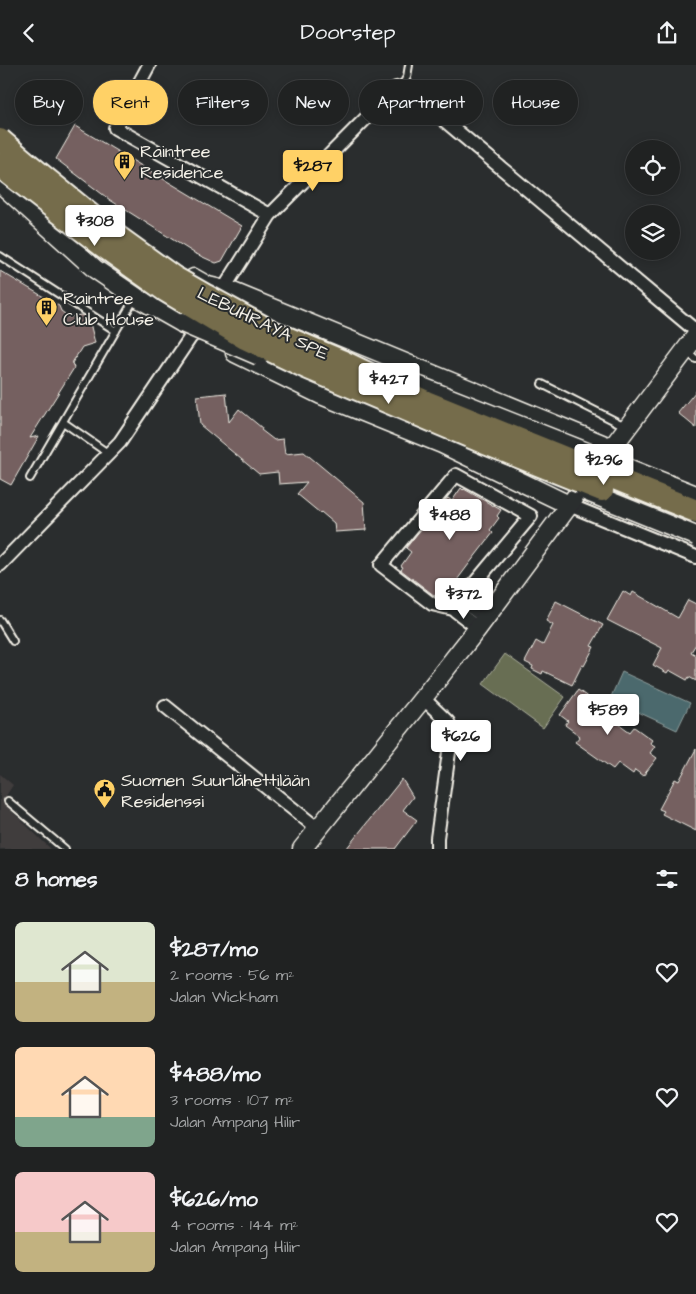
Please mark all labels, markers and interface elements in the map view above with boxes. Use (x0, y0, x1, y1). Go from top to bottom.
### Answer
text: Doorstep (300, 17, 396, 48)
icon: back (15, 19, 43, 47)
icon: share (653, 19, 681, 47)
chip: Buy (15, 80, 83, 125)
chip: Rent (93, 80, 168, 125)
chip: Filters (178, 80, 268, 125)
chip: New (278, 80, 349, 125)
chip: Apartment (359, 80, 483, 125)
chip: House (493, 80, 578, 125)
place label: Raintree Residence (140, 139, 224, 185)
map controls (625, 140, 680, 260)
button: locate (625, 140, 680, 195)
building icon: Raintree Residence (112, 149, 136, 180)
pin: $287 (283, 149, 343, 192)
text: $287 (294, 155, 332, 177)
pin: $308 (65, 205, 125, 247)
button: layers (625, 205, 680, 260)
text: $308 (76, 210, 114, 232)
street label: LEBUHRAYA SPE (193, 281, 333, 366)
place label: Raintree Club House (63, 286, 154, 332)
building icon: Raintree Club House (35, 296, 59, 327)
pin: $427 (359, 363, 419, 405)
text: $427 (370, 368, 408, 390)
pin: $296 (574, 443, 634, 486)
text: $296 (585, 449, 623, 471)
pin: $488 (420, 499, 480, 541)
text: $488 (430, 504, 470, 526)
pin: $372 (434, 577, 494, 620)
text: $372 (446, 583, 482, 605)
pin: $589 (578, 693, 638, 736)
text: $589 (588, 699, 628, 721)
pin: $626 (431, 719, 491, 762)
text: $626 (442, 725, 480, 747)
place label: Suomen Suurlähettilään Residenssi (121, 768, 310, 814)
public building icon: Suomen Suurlähettilään Residenssi (93, 778, 117, 809)
text: 8 homes (15, 865, 97, 894)
icon: filters (653, 865, 681, 893)
text: $287/mo (170, 935, 258, 964)
icon: home (55, 942, 115, 1002)
icon: heart (653, 958, 681, 986)
text: 2 rooms · 56 m² (170, 964, 294, 986)
text: Jalan Wickham (170, 986, 278, 1008)
text: $488/mo (170, 1060, 261, 1089)
icon: home (55, 1067, 115, 1127)
icon: heart (653, 1083, 681, 1111)
text: 3 rooms · 107 m² (170, 1089, 294, 1111)
text: Jalan Ampang Hilir (170, 1111, 300, 1133)
text: $626/mo (170, 1185, 258, 1214)
icon: home (55, 1192, 115, 1252)
icon: heart (653, 1208, 681, 1236)
text: 4 rooms · 144 m² (170, 1214, 298, 1236)
text: Jalan Ampang Hilir (170, 1236, 300, 1258)

